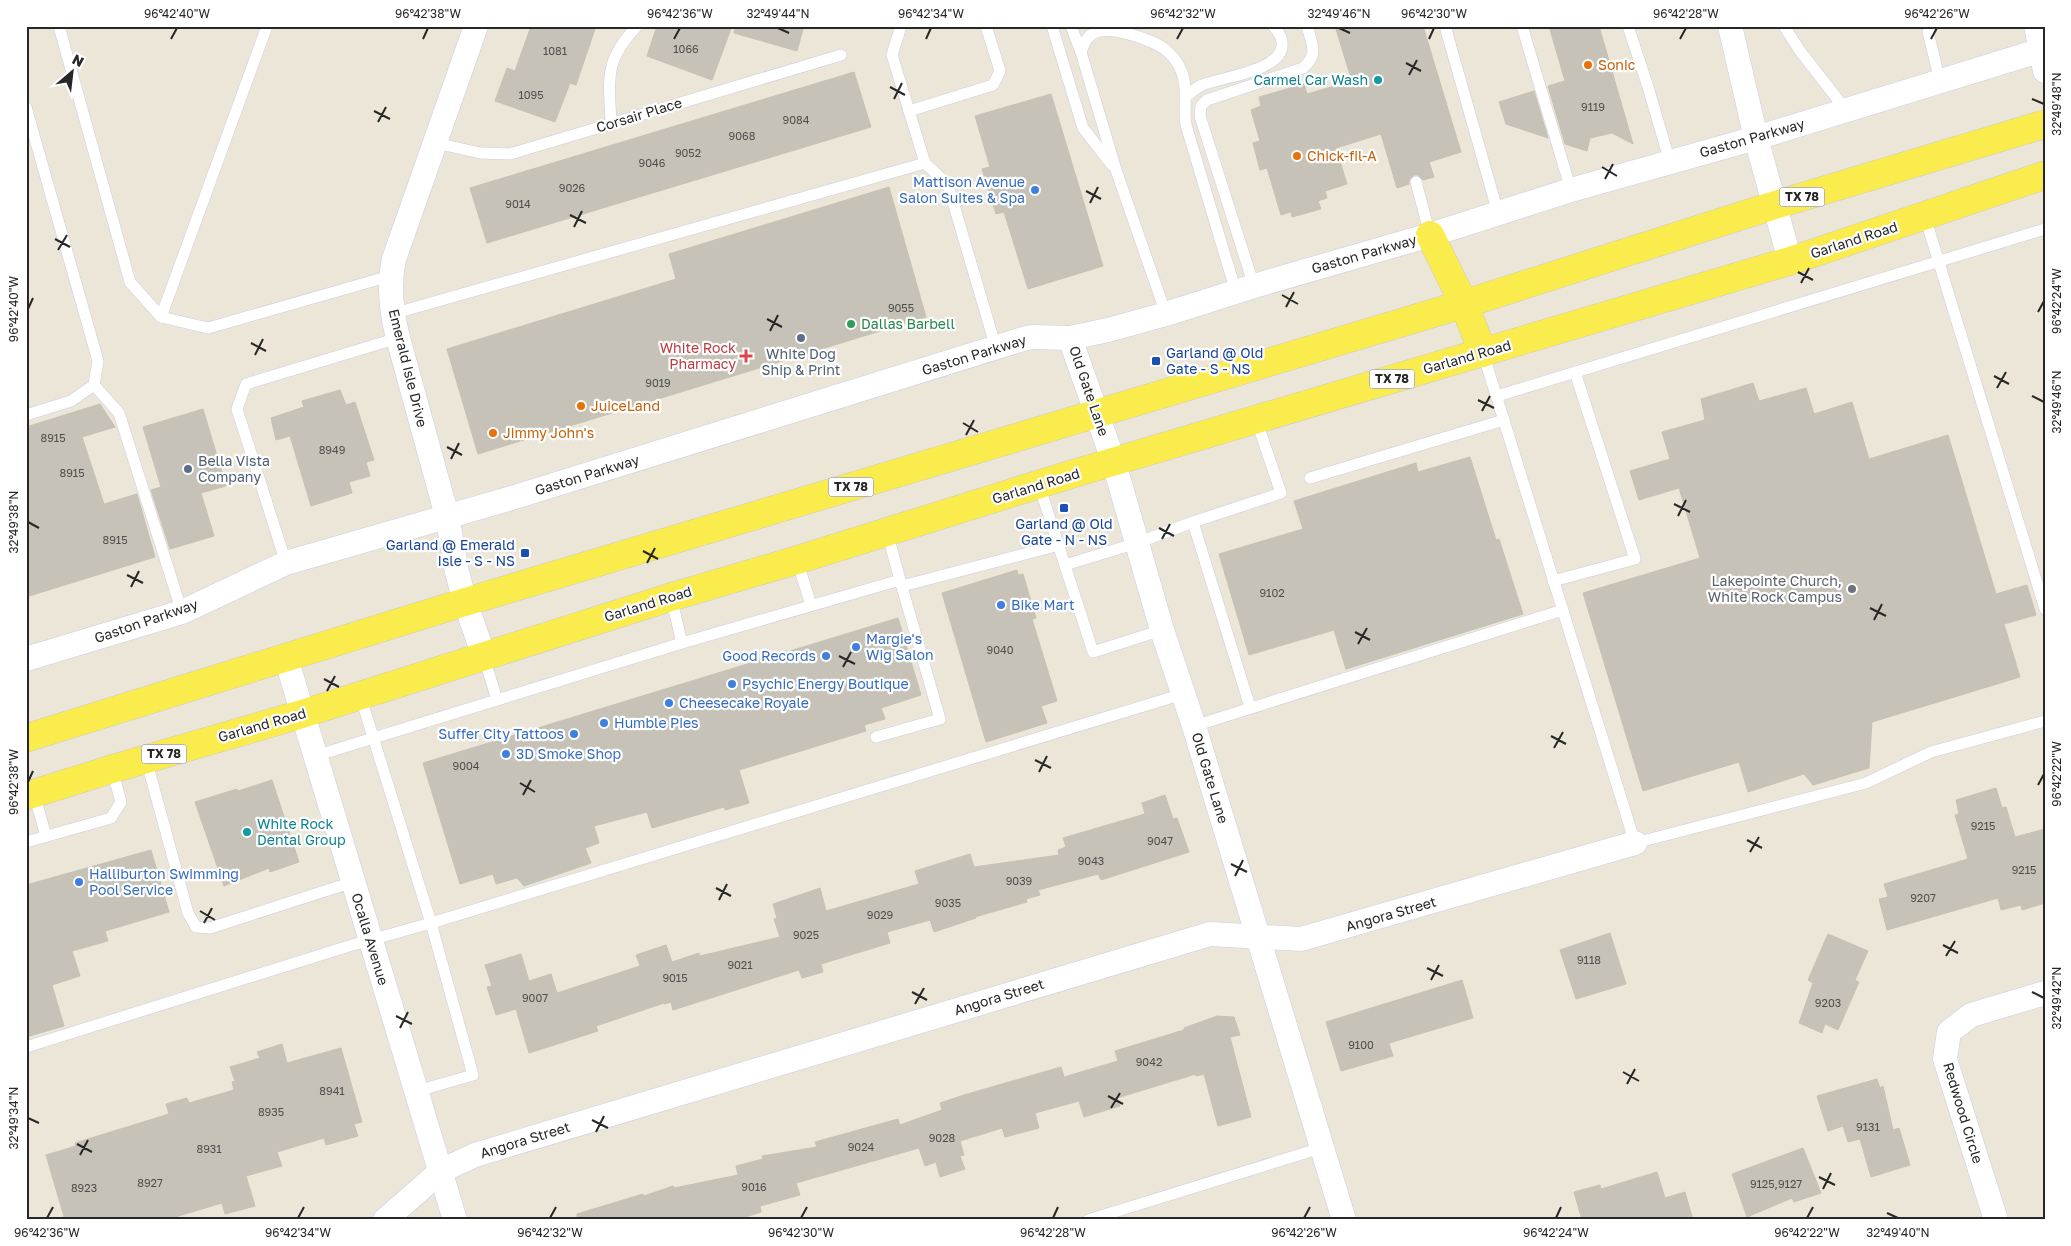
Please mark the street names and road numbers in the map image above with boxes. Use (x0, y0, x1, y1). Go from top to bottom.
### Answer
street label: Corsair Place (594, 93, 684, 136)
street label: Gaston Parkway (1697, 114, 1806, 161)
road number: TX 78 (1780, 188, 1824, 206)
street label: Garland Road (1808, 217, 1900, 262)
street label: Gaston Parkway (1309, 230, 1418, 277)
street label: Emerald Isle Drive (386, 307, 431, 429)
street label: Gaston Parkway (920, 331, 1028, 378)
street label: Garland Road (1421, 336, 1513, 377)
street label: Old Gate Lane (1066, 343, 1113, 438)
road number: TX 78 (1370, 369, 1414, 388)
street label: Gaston Parkway (533, 451, 641, 498)
street label: Garland Road (990, 464, 1082, 507)
road number: TX 78 (828, 478, 874, 497)
street label: Garland Road (602, 582, 694, 625)
street label: Gaston Parkway (92, 595, 200, 646)
street label: Garland Road (216, 704, 308, 745)
street label: Old Gate Lane (1189, 730, 1232, 825)
road number: TX 78 (142, 744, 186, 764)
street label: Ocalla Avenue (348, 891, 393, 987)
street label: Angora Street (1344, 893, 1438, 935)
street label: Angora Street (952, 975, 1046, 1018)
street label: Redwood Circle (1940, 1060, 1987, 1166)
street label: Angora Street (478, 1118, 572, 1161)

